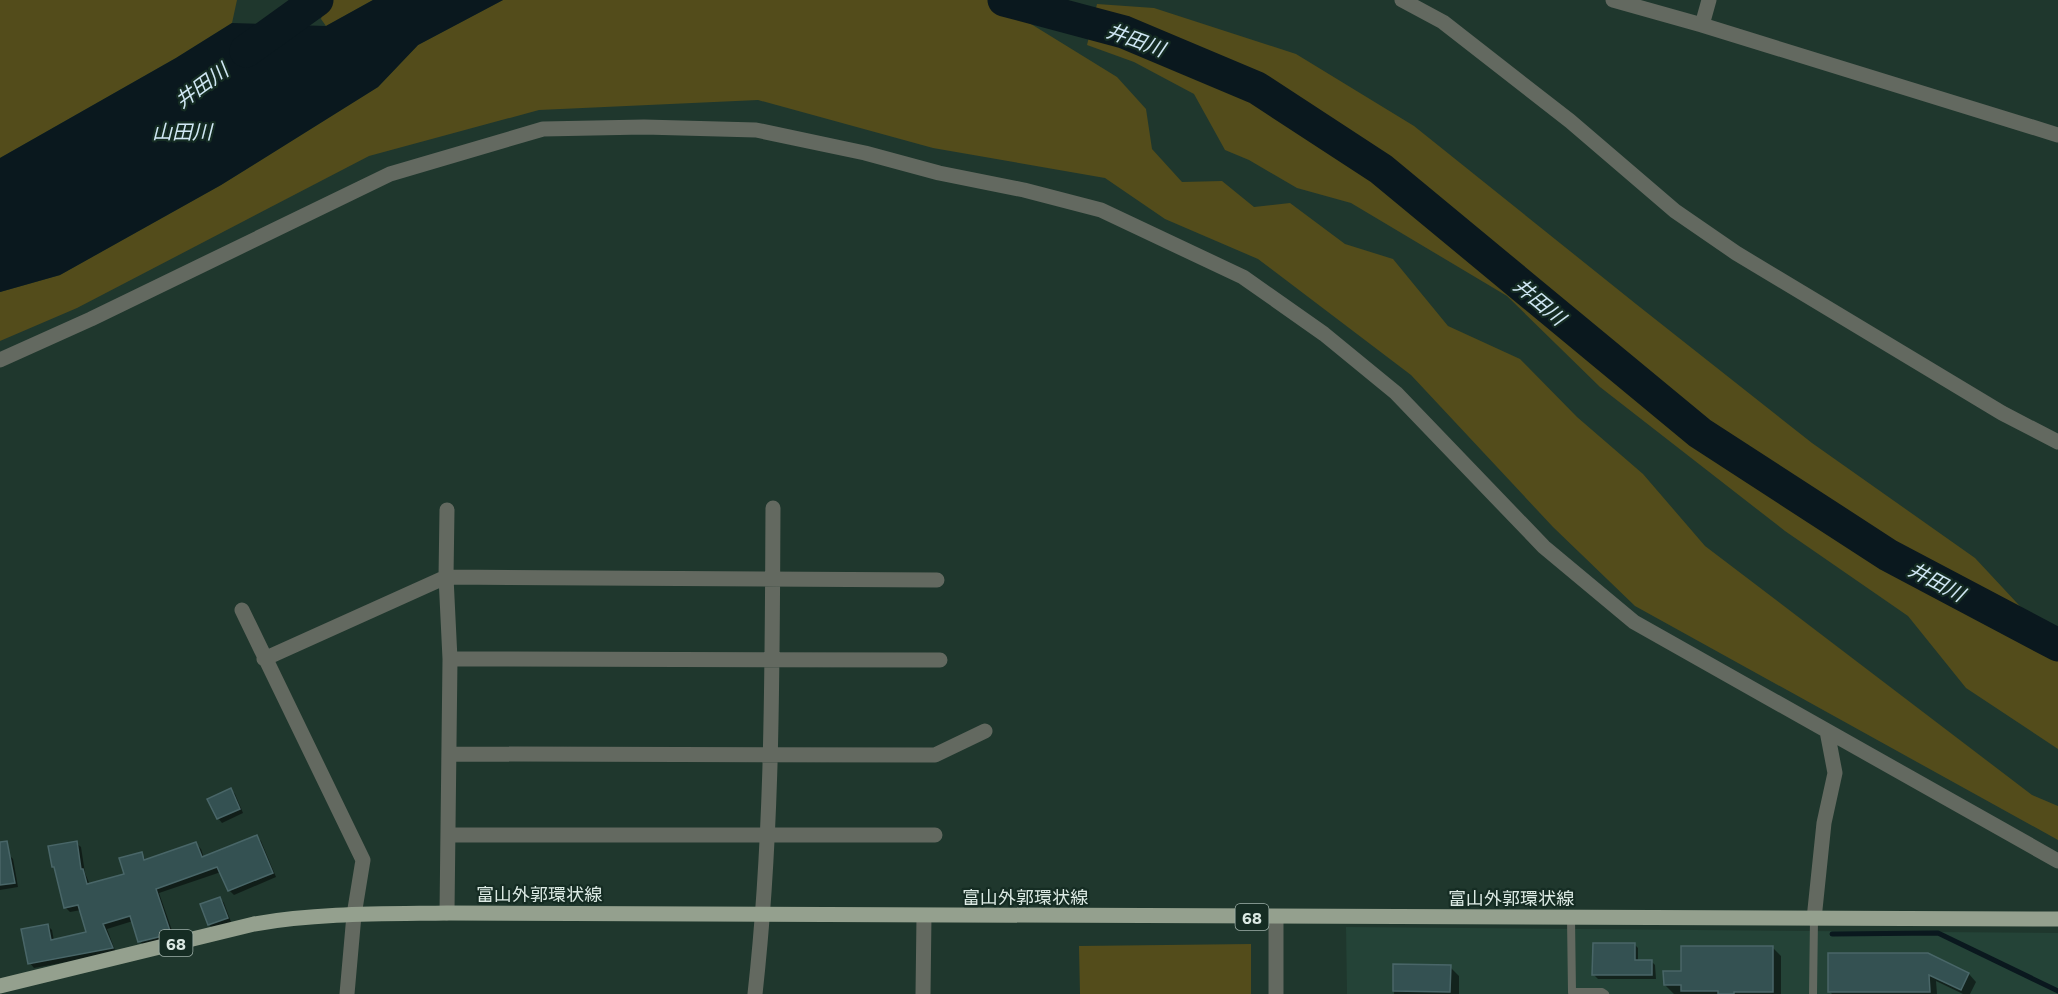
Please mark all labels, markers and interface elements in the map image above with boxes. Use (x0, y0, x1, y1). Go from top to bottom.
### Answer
water label: 井田川 (1104, 17, 1170, 61)
water label: 井田川 (170, 56, 234, 112)
water label: 山田川 (152, 119, 214, 143)
water label: 井田川 (1509, 273, 1572, 331)
water label: 井田川 (1905, 556, 1971, 607)
street label: 富山外郭環状線 (476, 883, 602, 905)
street label: 富山外郭環状線 (962, 886, 1088, 908)
street label: 富山外郭環状線 (1448, 887, 1574, 909)
road number: 68 (1236, 904, 1268, 930)
road number: 68 (160, 930, 192, 956)

